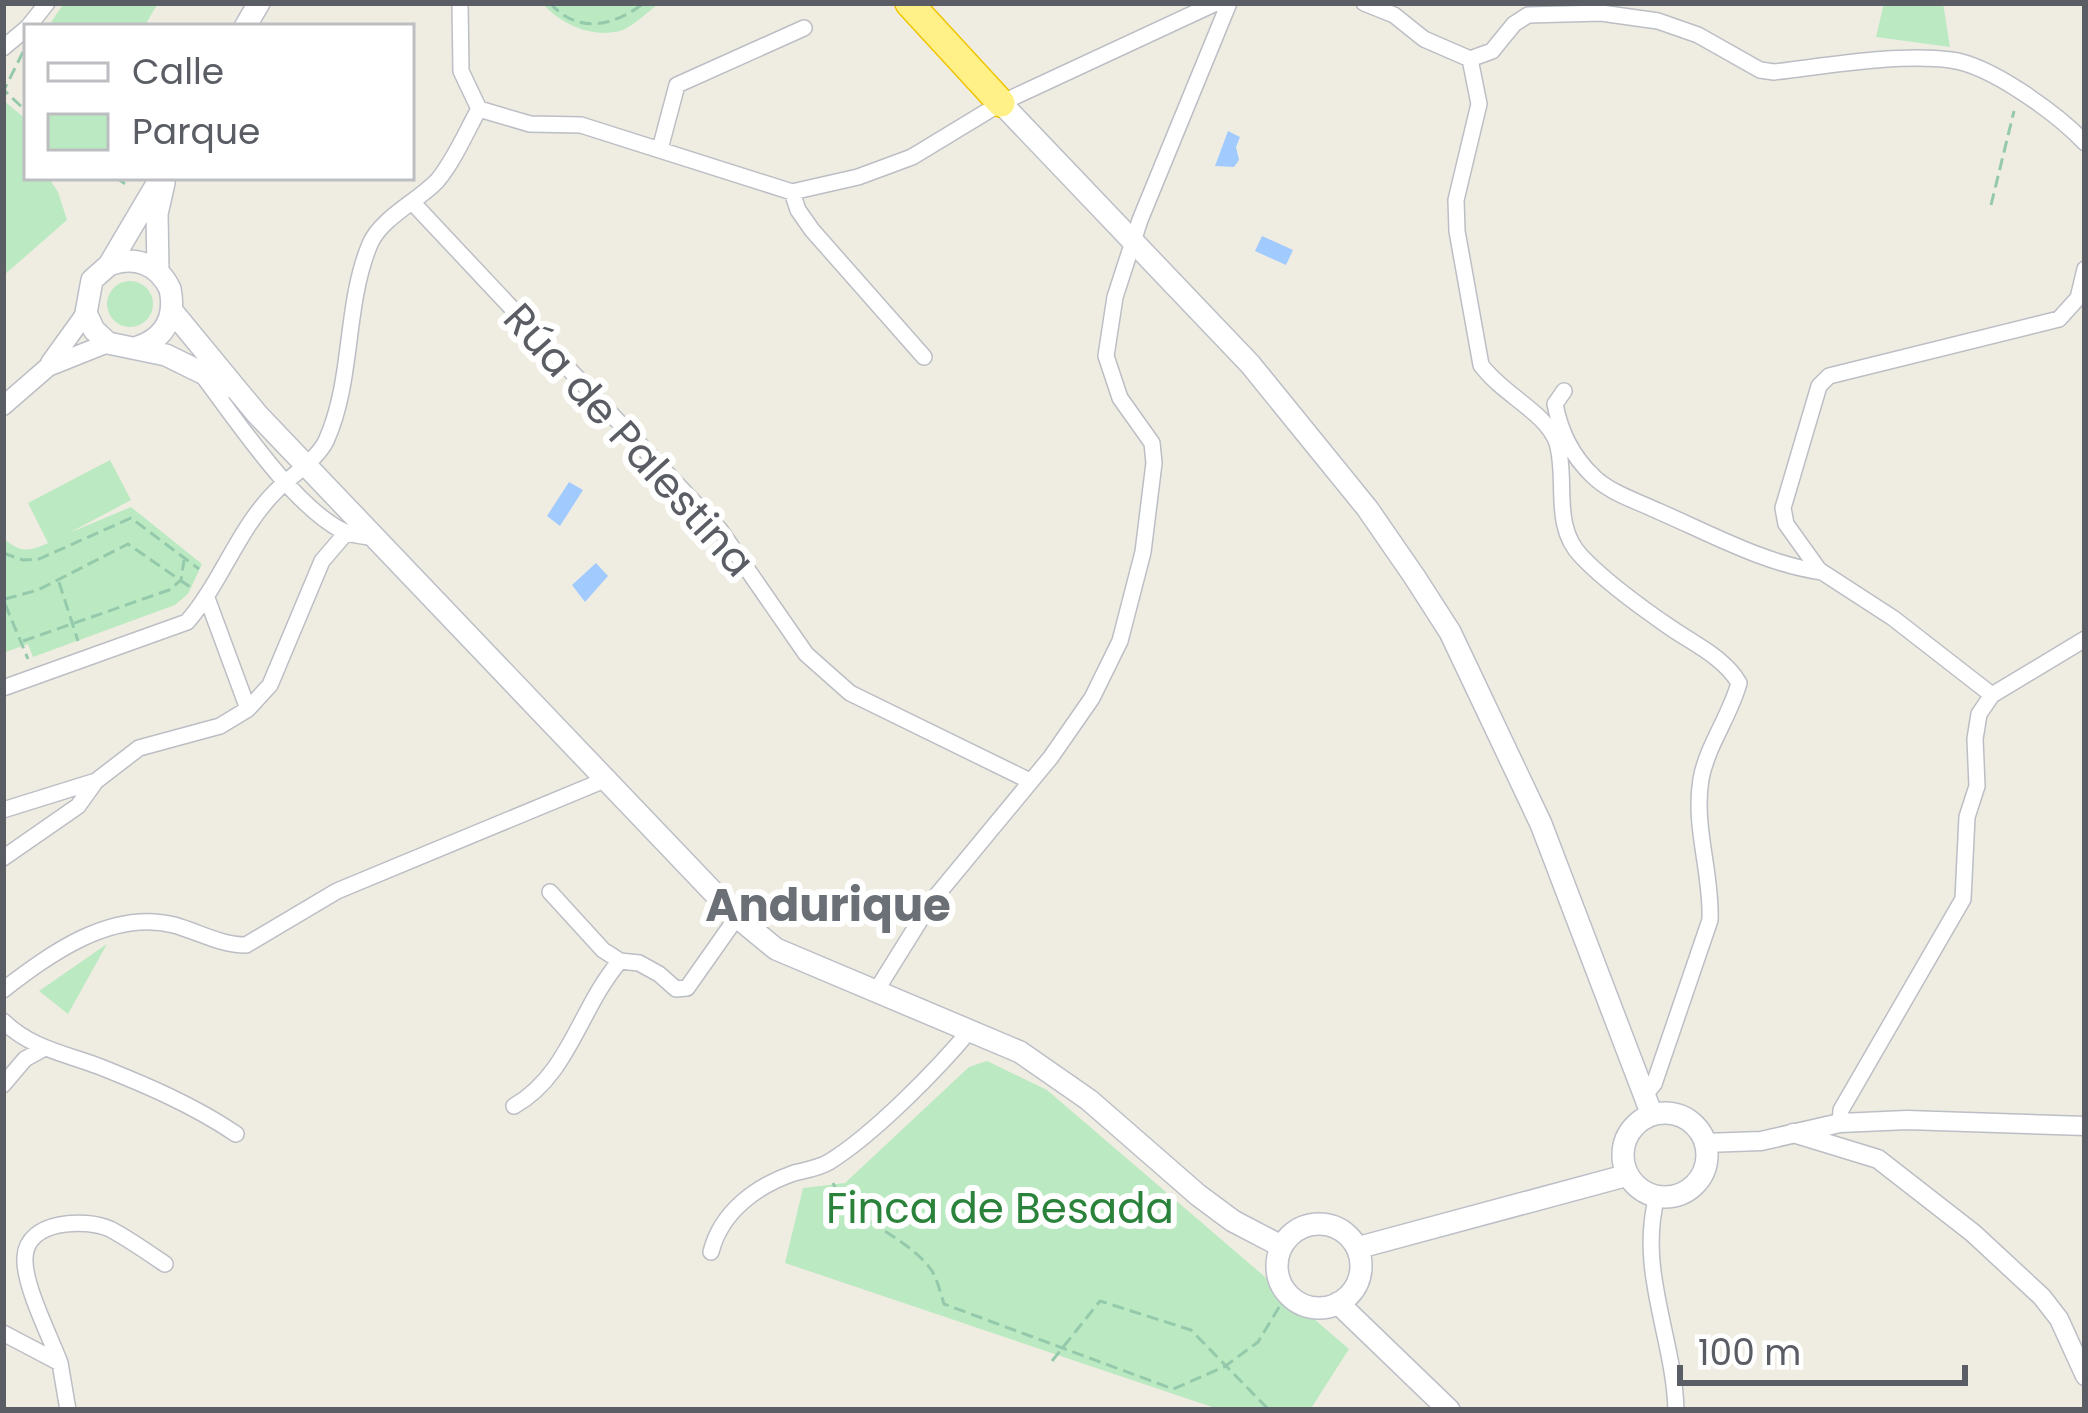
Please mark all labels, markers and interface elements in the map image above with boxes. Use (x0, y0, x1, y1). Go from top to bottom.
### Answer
legend (24, 24, 414, 180)
text: Calle (132, 46, 224, 97)
text: Parque (132, 106, 260, 157)
street label: Rúa de Palestina (490, 290, 768, 590)
district label: Andurique (705, 874, 951, 937)
park label: Finca de Besada (826, 1179, 1174, 1238)
scale bar (1680, 1311, 1965, 1385)
text: 100 m (1698, 1327, 1801, 1378)

